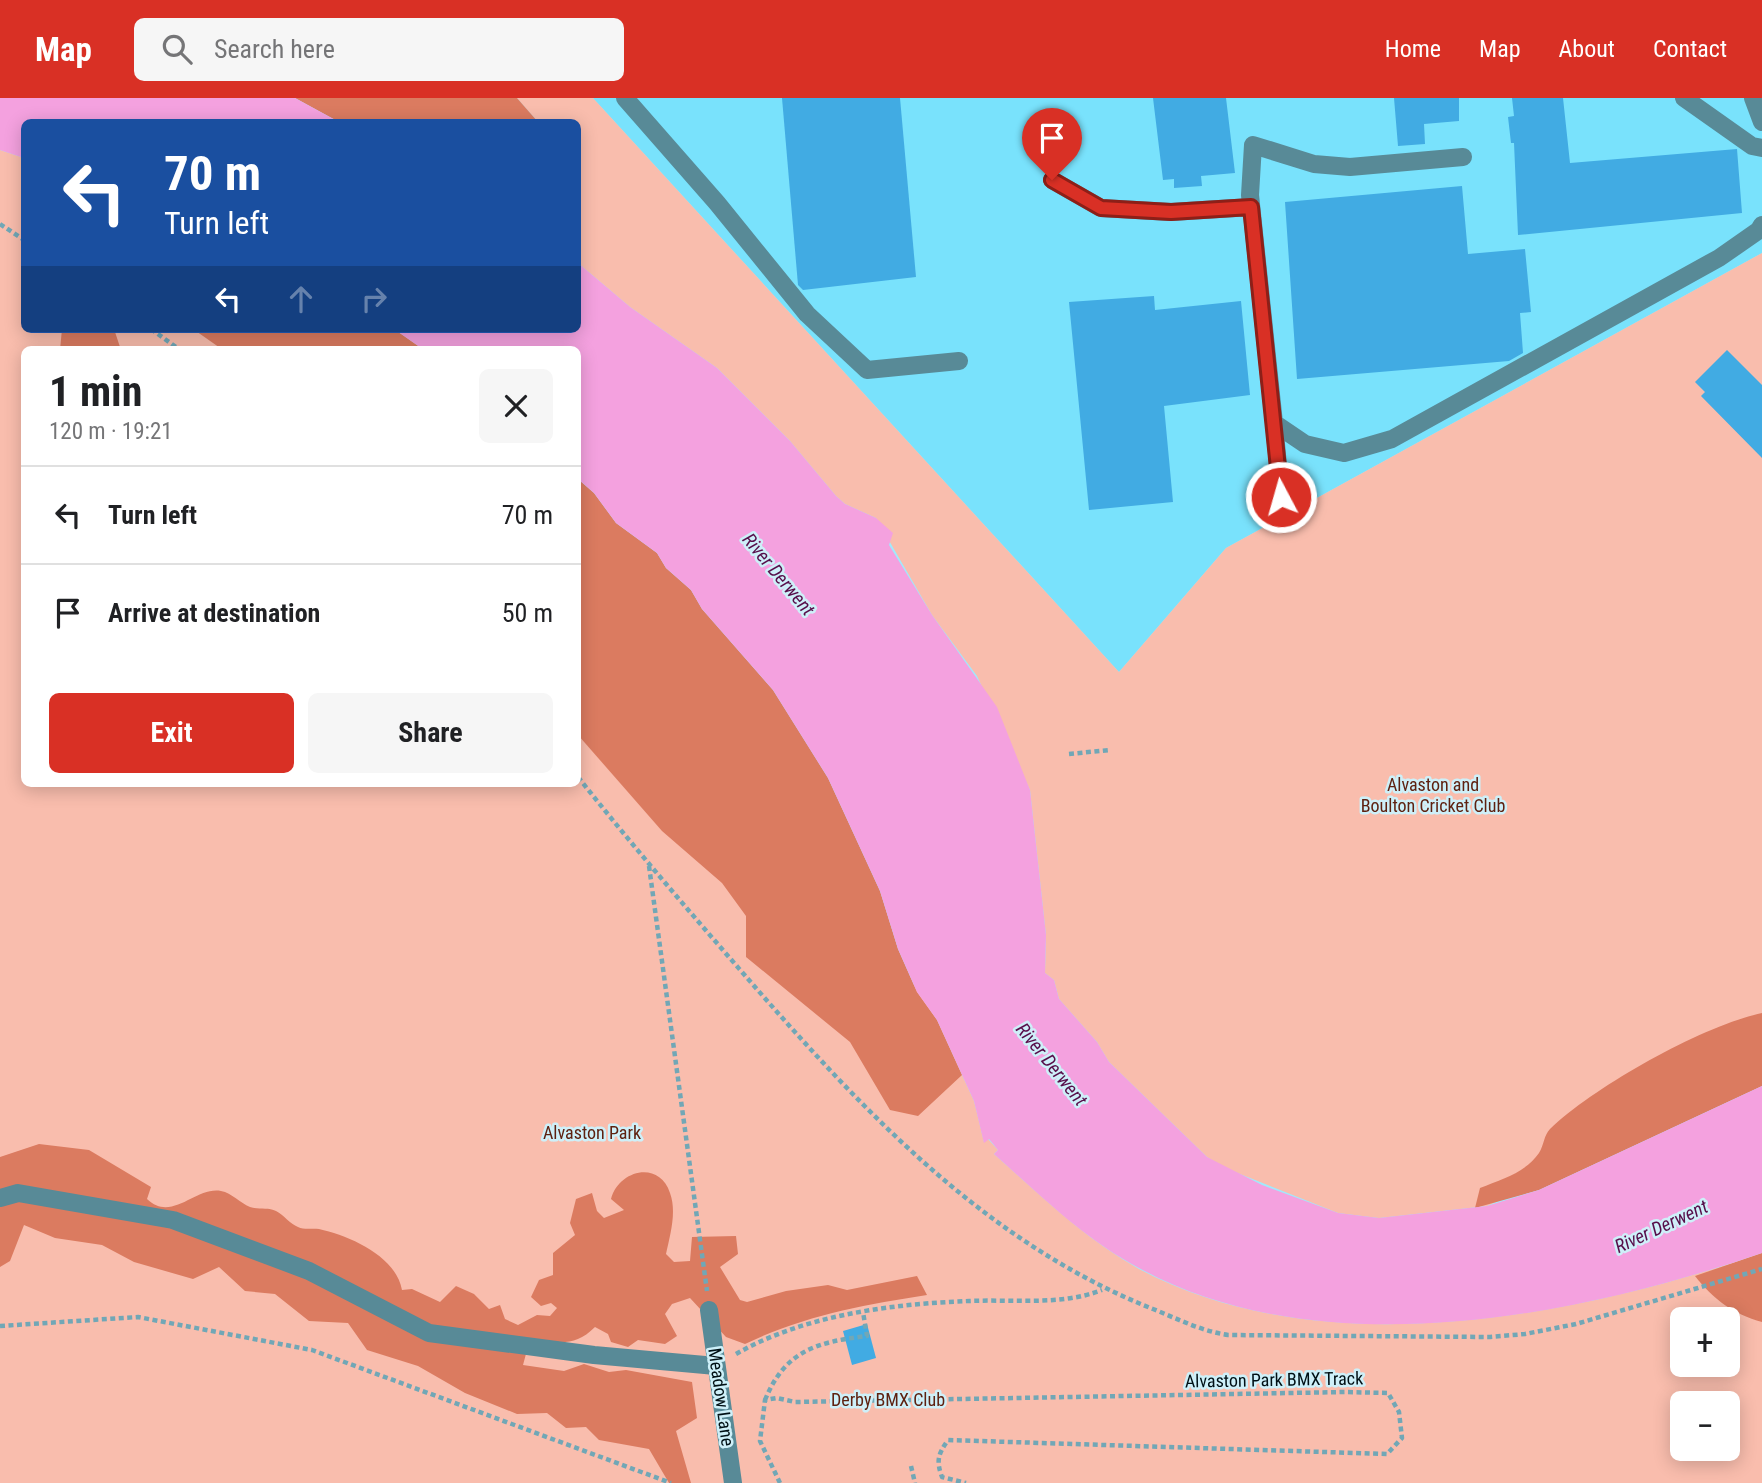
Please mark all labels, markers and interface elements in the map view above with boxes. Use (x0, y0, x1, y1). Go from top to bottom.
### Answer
search box (134, 18, 624, 81)
text: Map (35, 30, 92, 69)
icon: search (158, 30, 196, 68)
text: Search here (214, 34, 335, 64)
text: Home (1385, 35, 1441, 63)
text: Map (1479, 35, 1521, 63)
text: About (1559, 35, 1615, 63)
text: Contact (1653, 35, 1727, 63)
pin (1022, 108, 1082, 180)
icon: arrive (1033, 119, 1071, 157)
text: 70 m (164, 145, 261, 202)
icon: left (49, 147, 140, 238)
text: Turn left (164, 204, 269, 242)
icon: left (209, 280, 247, 318)
icon: ahead (282, 280, 320, 318)
icon: right (355, 280, 393, 318)
text: 1 min (49, 367, 142, 416)
button: close (479, 369, 553, 443)
text: 120 m · 19:21 (49, 418, 173, 445)
position arrow (1244, 460, 1318, 534)
icon: left (49, 496, 87, 534)
text: Turn left (108, 500, 197, 530)
text: 70 m (502, 500, 553, 530)
water label: River Derwent (738, 529, 820, 621)
icon: arrive (49, 594, 87, 632)
text: Arrive at destination (108, 598, 320, 628)
text: 50 m (502, 598, 553, 628)
button: Exit (49, 693, 294, 773)
button: Share (308, 693, 553, 773)
park label: Alvaston and Boulton Cricket Club (1361, 774, 1505, 816)
water label: River Derwent (1011, 1018, 1092, 1111)
park label: Alvaston Park (543, 1122, 641, 1143)
water label: River Derwent (1611, 1195, 1712, 1258)
map controls (1670, 1307, 1740, 1461)
button: + (1670, 1307, 1740, 1377)
street label: Meadow Lane (704, 1347, 739, 1447)
street label: Alvaston Park BMX Track (1185, 1367, 1363, 1392)
park label: Derby BMX Club (831, 1389, 945, 1410)
button: − (1670, 1391, 1740, 1461)

